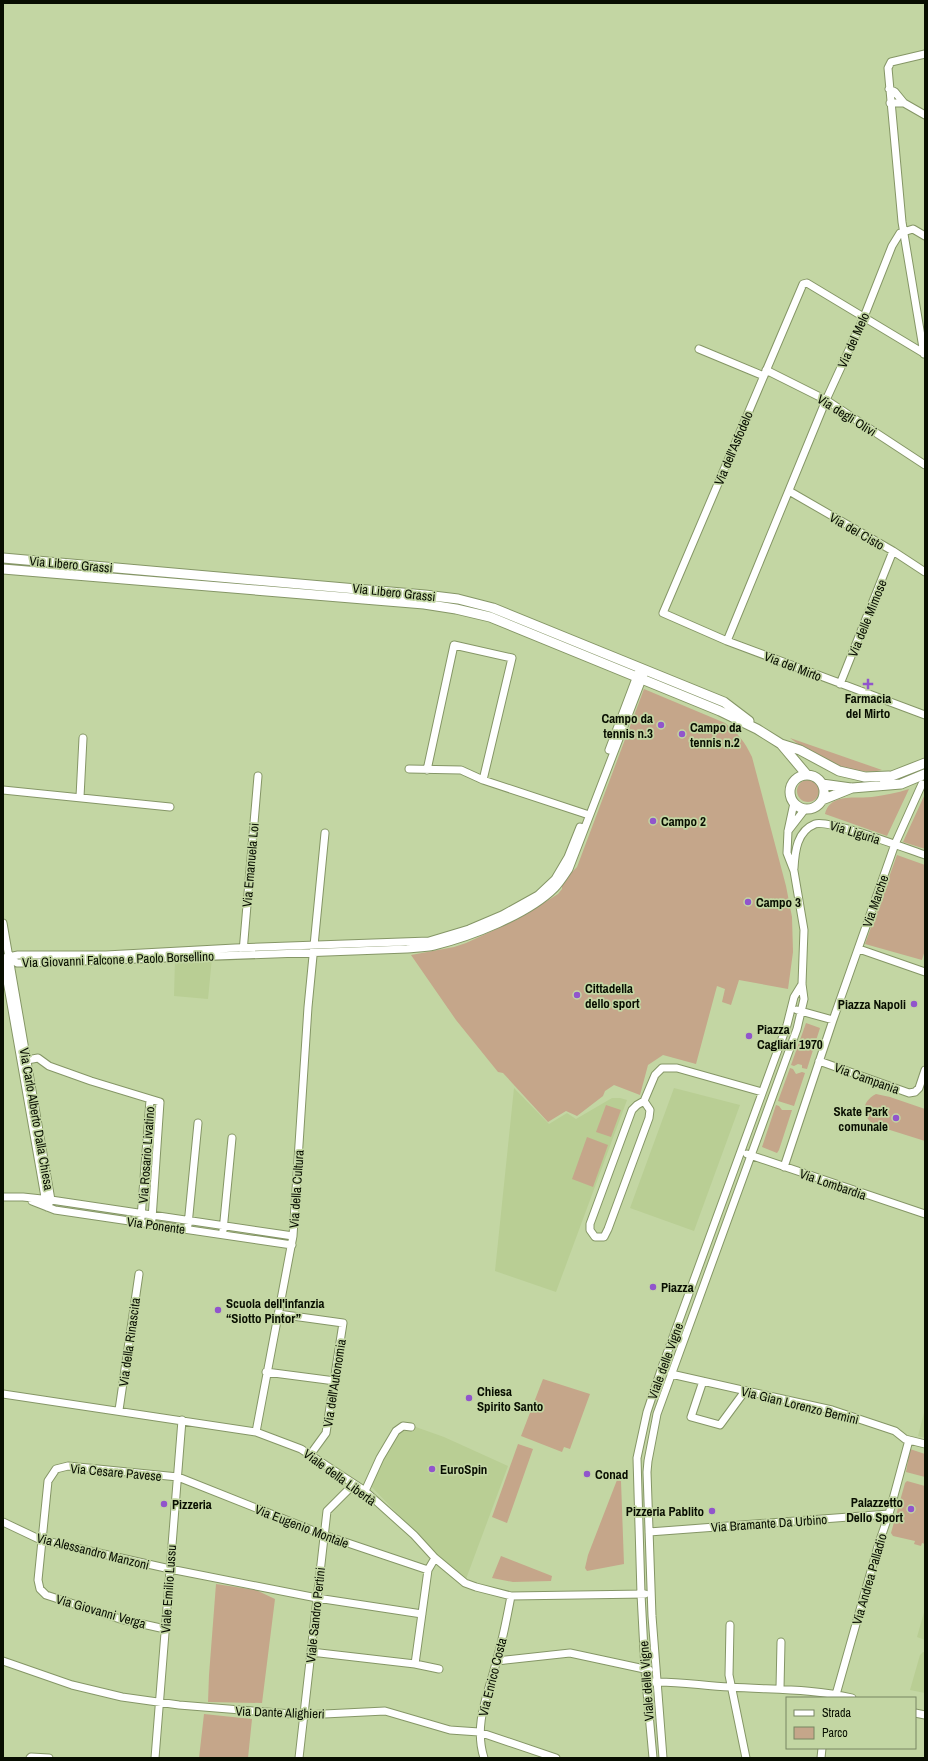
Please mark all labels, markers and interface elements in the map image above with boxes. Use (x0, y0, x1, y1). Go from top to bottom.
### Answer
street label: Via del Melo (834, 310, 873, 371)
street label: Via degli Olivi (814, 391, 880, 440)
street label: Via dell'Asfodelo (710, 408, 757, 488)
street label: Via del Cisto (826, 509, 887, 554)
street label: Via Libero Grassi (29, 552, 113, 577)
street label: Via delle Mimose (844, 577, 891, 659)
street label: Via Libero Grassi (352, 580, 436, 605)
street label: Via del Mirto (762, 648, 824, 685)
marker: Farmacia del Mirto (863, 679, 873, 689)
place label: Farmacia del Mirto (845, 690, 891, 722)
place label: Campo da tennis n.3 (601, 710, 653, 742)
place label: Campo da tennis n.2 (690, 719, 742, 751)
marker: Campo da tennis n.3 (656, 720, 666, 730)
marker: Campo da tennis n.2 (677, 729, 687, 739)
place label: Campo 2 (661, 813, 706, 830)
marker: Campo 2 (648, 816, 658, 826)
street label: Via Liguria (828, 817, 882, 848)
street label: Via Emanuela Loi (238, 822, 263, 908)
street label: Via Marche (859, 873, 892, 930)
place label: Campo 3 (756, 894, 801, 911)
marker: Campo 3 (743, 897, 753, 907)
street label: Via Giovanni Falcone e Paolo Borsellino (22, 948, 214, 971)
place label: Cittadella dello sport (585, 980, 640, 1012)
marker: Cittadella dello sport (572, 990, 582, 1000)
place label: Piazza Napoli (838, 996, 906, 1013)
marker: Piazza Napoli (909, 999, 919, 1009)
place label: Piazza Cagliari 1970 (757, 1021, 823, 1053)
marker: Piazza Cagliari 1970 (744, 1031, 754, 1041)
street label: Via Carlo Alberto Dalla Chiesa (16, 1047, 57, 1192)
street label: Via Campania (832, 1059, 902, 1098)
place label: Skate Park comunale (833, 1103, 888, 1135)
street label: Via Rosario Livatino (135, 1106, 158, 1204)
marker: Skate Park comunale (891, 1113, 901, 1123)
street label: Via della Cultura (285, 1149, 308, 1229)
street label: Via Lombardia (797, 1165, 869, 1204)
street label: Via Ponente (126, 1213, 186, 1238)
place label: Piazza (661, 1279, 694, 1296)
marker: Piazza (648, 1282, 658, 1292)
place label: Scuola dell'infanzia “Siotto Pintor” (226, 1295, 325, 1327)
street label: Via della Rinascita (115, 1297, 144, 1387)
marker: Scuola dell'infanzia “Siotto Pintor” (213, 1305, 223, 1315)
street label: Viale delle Vigne (644, 1321, 687, 1402)
street label: Via dell'Autonomia (319, 1338, 350, 1428)
place label: Chiesa Spirito Santo (477, 1383, 543, 1415)
street label: Via Gian Lorenzo Bernini (739, 1383, 861, 1428)
marker: Chiesa Spirito Santo (464, 1393, 474, 1403)
street label: Viale della Libertà (300, 1445, 379, 1510)
street label: Via Cesare Pavese (70, 1460, 162, 1485)
place label: EuroSpin (440, 1461, 487, 1478)
marker: EuroSpin (427, 1464, 437, 1474)
place label: Conad (595, 1466, 628, 1483)
marker: Conad (582, 1469, 592, 1479)
place label: Palazzetto Dello Sport (846, 1494, 903, 1526)
place label: Pizzeria (172, 1496, 212, 1513)
marker: Pizzeria (159, 1499, 169, 1509)
street label: Via Eugenio Montale (252, 1501, 351, 1552)
place label: Pizzeria Pablito (626, 1503, 704, 1520)
marker: Palazzetto Dello Sport (906, 1504, 916, 1514)
marker: Pizzeria Pablito (707, 1506, 717, 1516)
street label: Via Bramante Da Urbino (710, 1511, 828, 1536)
street label: Via Alessandro Manzoni (35, 1529, 151, 1574)
street label: Via Andrea Palladio (848, 1532, 891, 1627)
street label: Viale Emilio Lussu (157, 1544, 180, 1634)
street label: Viale Sandro Pertini (302, 1566, 329, 1664)
street label: Via Giovanni Verga (54, 1591, 148, 1632)
street label: Via Enrico Costa (475, 1636, 510, 1718)
street label: Viale delle Vigne (635, 1640, 658, 1722)
legend (786, 1697, 916, 1749)
street label: Via Dante Alighieri (235, 1702, 325, 1723)
text: Strada (822, 1705, 852, 1721)
text: Parco (822, 1725, 848, 1741)

